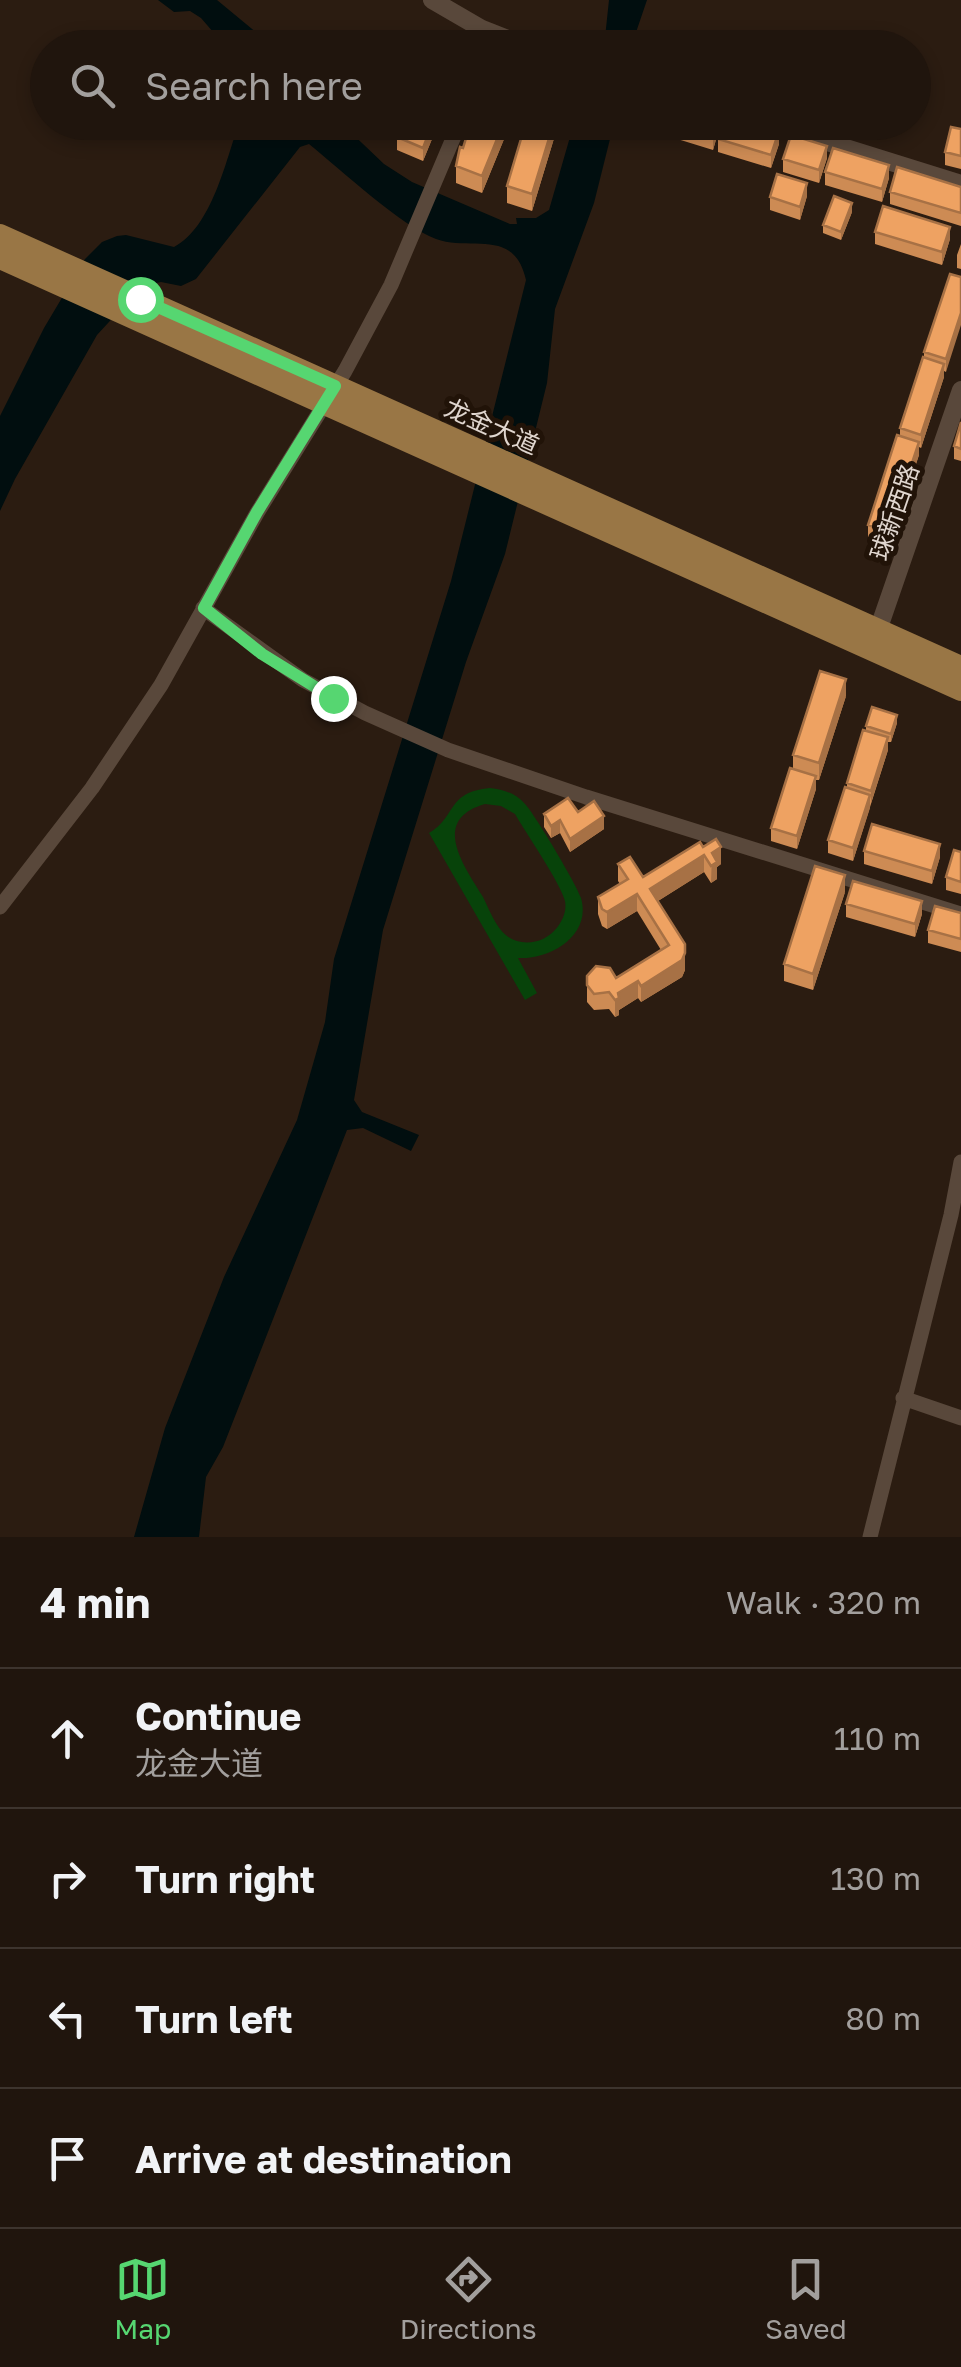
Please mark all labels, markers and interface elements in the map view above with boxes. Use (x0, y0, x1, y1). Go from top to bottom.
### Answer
search box (30, 30, 931, 140)
icon: search (65, 58, 120, 113)
text: Search here (145, 63, 363, 108)
route start (118, 277, 164, 323)
street label: 龙金大道 (440, 392, 544, 460)
street label: 球新西路 (863, 460, 925, 564)
route end (311, 676, 357, 722)
text: 4 min (40, 1577, 150, 1627)
text: Walk · 320 m (726, 1583, 921, 1621)
text: Continue (135, 1693, 301, 1738)
icon: ahead (40, 1711, 95, 1766)
text: 110 m (834, 1719, 921, 1757)
text: 龙金大道 (135, 1744, 263, 1782)
icon: right (40, 1851, 95, 1906)
text: Turn right (135, 1856, 315, 1901)
text: 130 m (831, 1859, 921, 1897)
icon: left (40, 1991, 95, 2046)
text: Turn left (135, 1996, 293, 2041)
text: 80 m (845, 1999, 921, 2037)
icon: arrive (40, 2131, 95, 2186)
text: Arrive at destination (135, 2136, 512, 2181)
tab: Map (114, 2252, 171, 2345)
tab: Directions (400, 2252, 537, 2345)
tab: Saved (765, 2252, 847, 2345)

